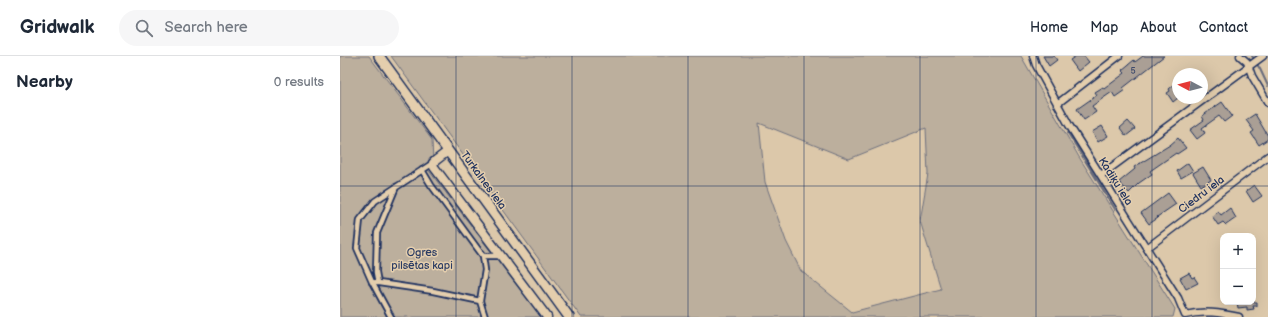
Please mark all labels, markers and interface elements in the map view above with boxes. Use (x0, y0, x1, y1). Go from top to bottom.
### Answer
search box (119, 10, 399, 46)
text: Gridwalk (20, 16, 95, 39)
icon: search (133, 17, 155, 39)
text: Search here (165, 18, 248, 37)
text: Home (1030, 19, 1068, 36)
text: Map (1090, 19, 1118, 36)
text: About (1140, 19, 1177, 36)
text: Contact (1199, 19, 1248, 36)
house number: 5 (1130, 66, 1136, 77)
north arrow (1172, 68, 1208, 104)
text: Nearby (16, 72, 73, 92)
text: 0 results (274, 74, 324, 90)
street label: Turkalnes iela (458, 149, 509, 212)
street label: Kadiķu iela (1096, 155, 1135, 208)
street label: Ciedru iela (1176, 173, 1227, 216)
map controls (1220, 233, 1256, 305)
button: + (1220, 233, 1256, 269)
park label: Ogres pilsētas kapi (391, 246, 453, 272)
button: − (1220, 269, 1256, 305)

